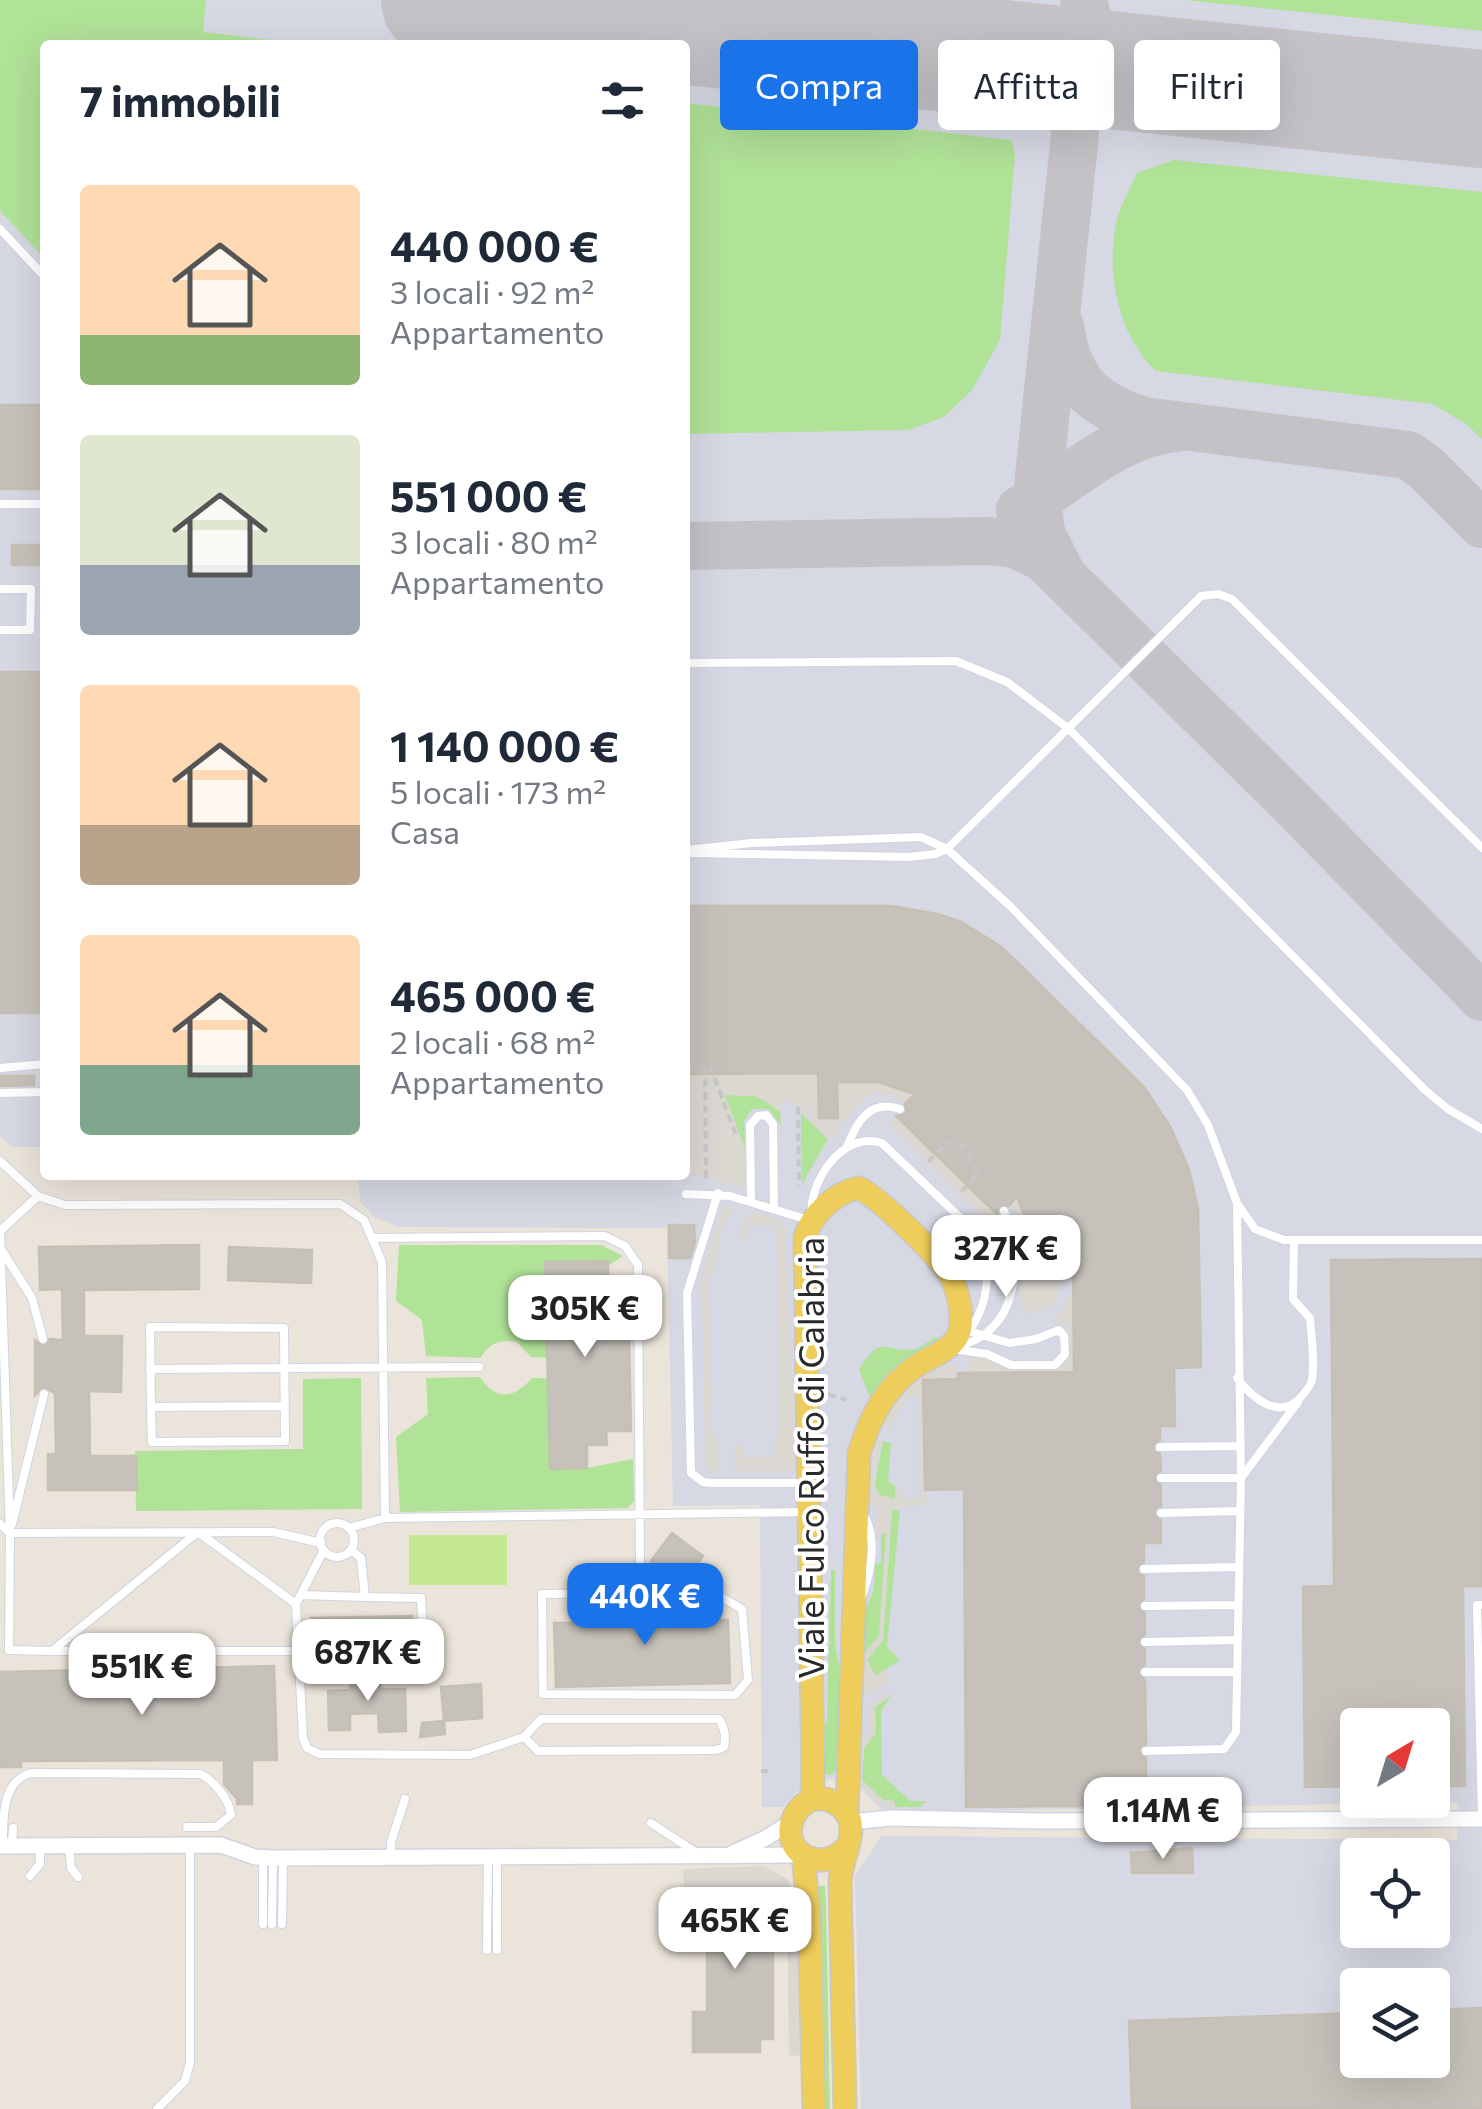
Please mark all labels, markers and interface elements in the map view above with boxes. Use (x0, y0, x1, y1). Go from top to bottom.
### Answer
chip: Compra (720, 40, 918, 130)
chip: Affitta (938, 40, 1114, 130)
chip: Filtri (1134, 40, 1280, 130)
icon: filters (595, 73, 650, 128)
text: 7 immobili (80, 74, 281, 126)
text: 440 000 € (390, 219, 599, 271)
icon: home (160, 225, 280, 345)
text: 3 locali · 92 m² (390, 271, 594, 311)
text: Appartamento (390, 311, 604, 351)
text: 551 000 € (390, 469, 587, 521)
icon: home (160, 475, 280, 595)
text: 3 locali · 80 m² (390, 521, 598, 561)
text: Appartamento (390, 561, 604, 601)
text: 1 140 000 € (390, 719, 619, 771)
icon: home (160, 725, 280, 845)
text: 5 locali · 173 m² (390, 771, 606, 811)
text: Casa (390, 811, 460, 851)
text: 465 000 € (390, 969, 596, 1021)
icon: home (160, 975, 280, 1095)
text: 2 locali · 68 m² (390, 1021, 596, 1061)
text: Appartamento (390, 1061, 604, 1101)
pin: 327K € (925, 1215, 1087, 1300)
text: 327K € (953, 1227, 1059, 1267)
street label: Viale Fulco Ruffo di Calabria (788, 1237, 831, 1679)
pin: 305K € (504, 1275, 666, 1360)
text: 305K € (530, 1287, 640, 1327)
pin: 440K € (564, 1563, 726, 1648)
text: 440K € (589, 1575, 701, 1615)
pin: 687K € (287, 1619, 449, 1704)
text: 687K € (314, 1631, 422, 1671)
pin: 551K € (61, 1633, 223, 1718)
text: 551K € (91, 1645, 193, 1685)
north arrow (1340, 1708, 1450, 1818)
map controls (1340, 1708, 1450, 2078)
pin: 1.14M € (1071, 1777, 1255, 1862)
text: 1.14M € (1106, 1789, 1220, 1829)
button: locate (1340, 1838, 1450, 1948)
pin: 465K € (654, 1887, 816, 1972)
text: 465K € (680, 1899, 790, 1939)
button: layers (1340, 1968, 1450, 2078)

